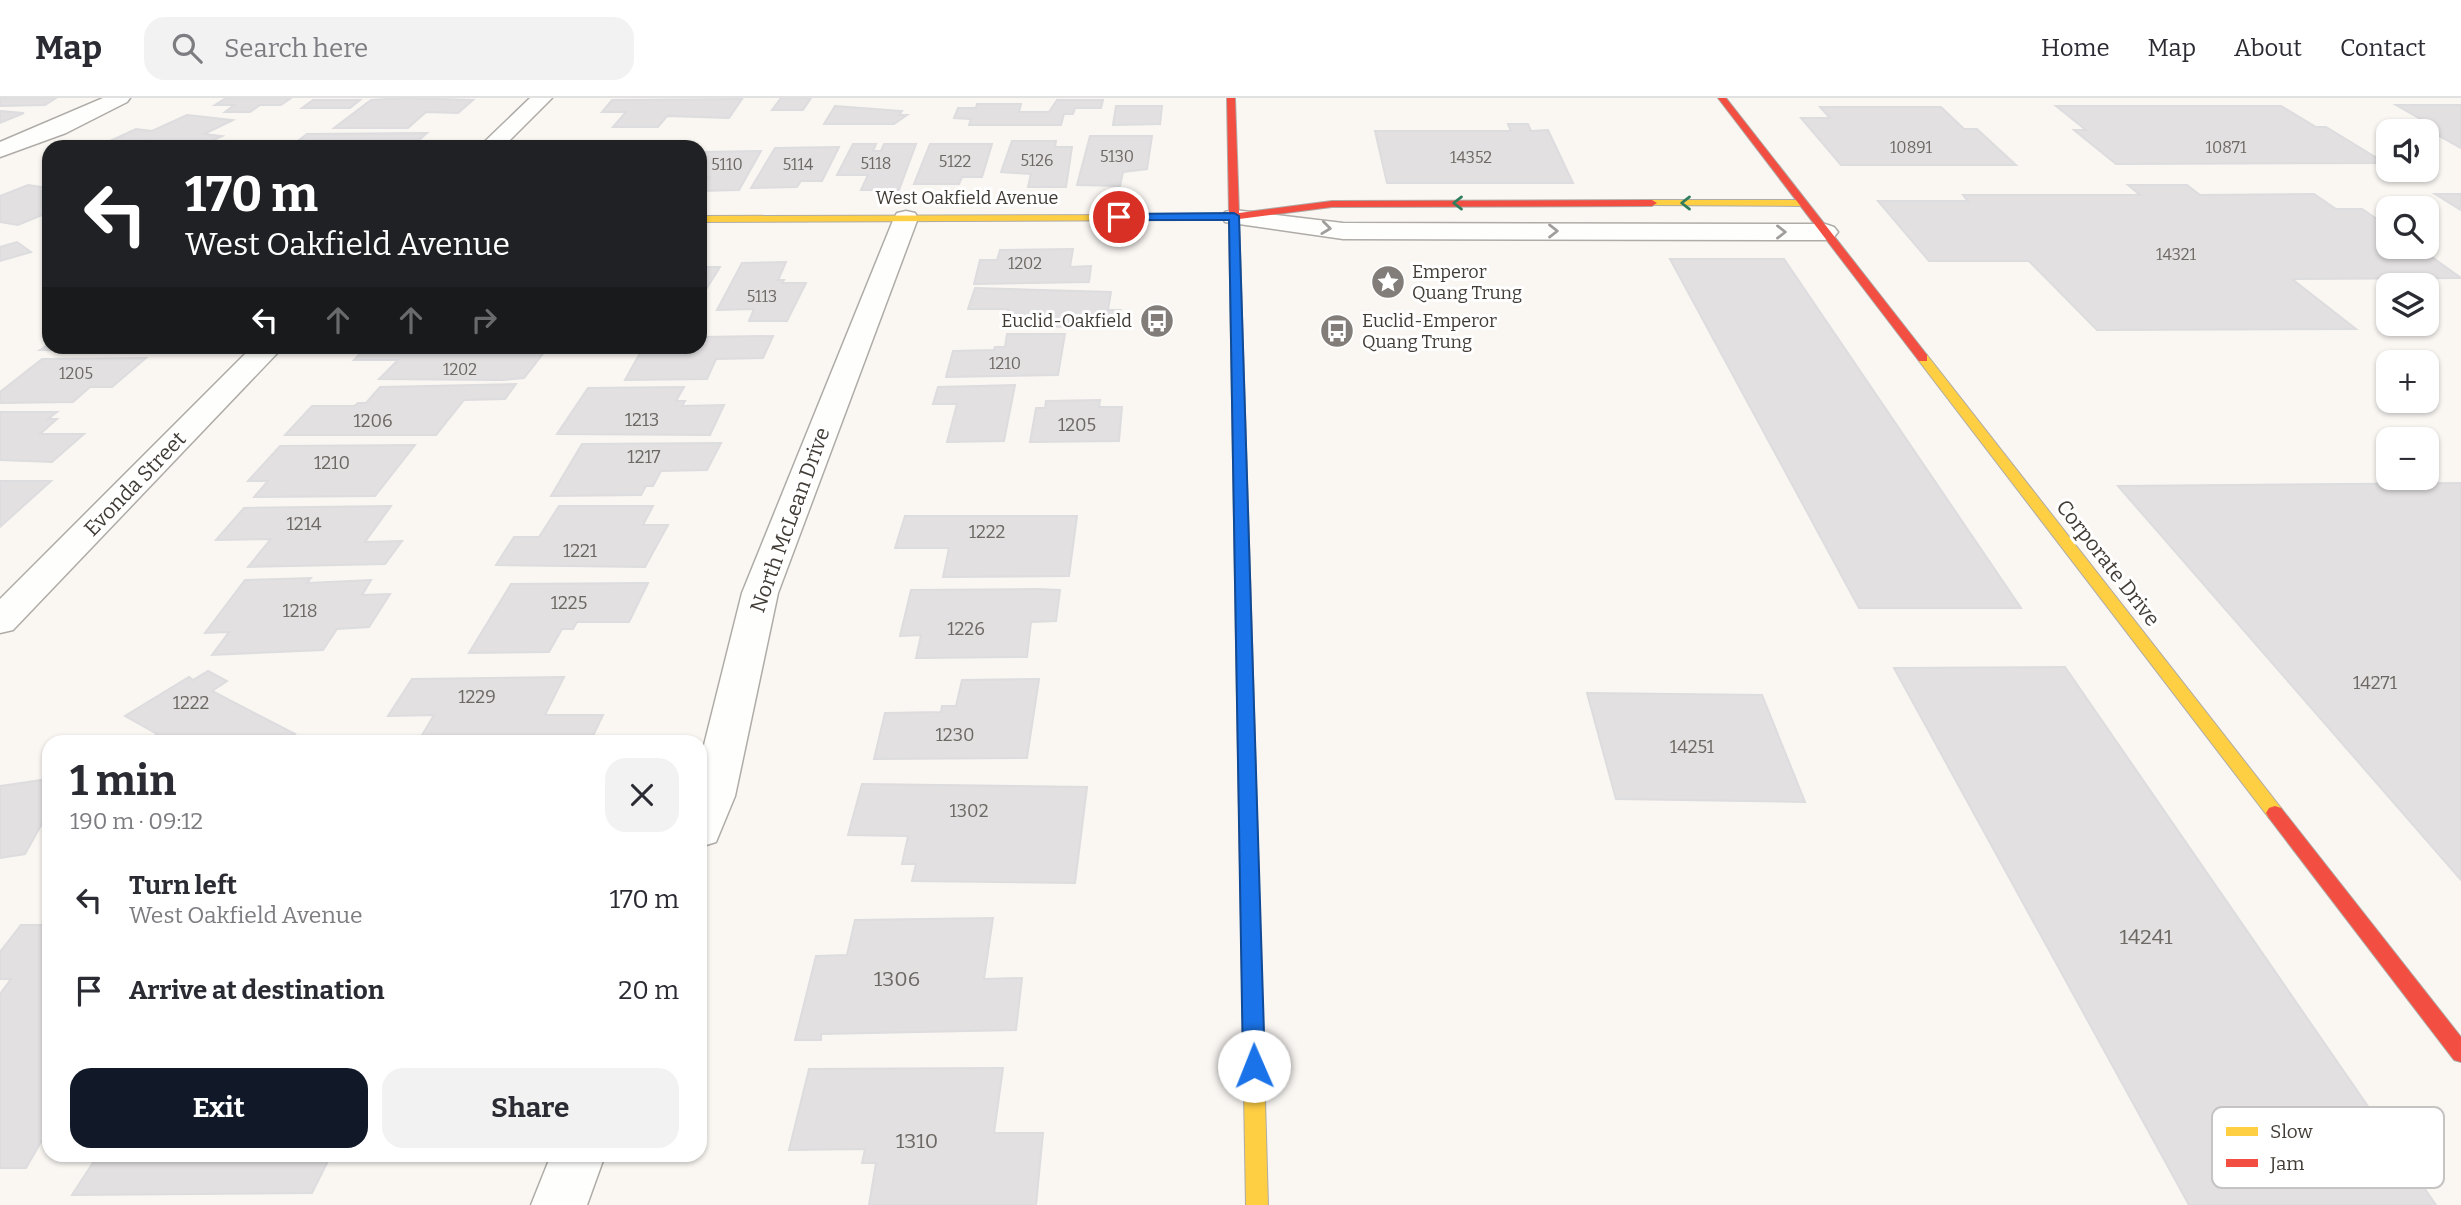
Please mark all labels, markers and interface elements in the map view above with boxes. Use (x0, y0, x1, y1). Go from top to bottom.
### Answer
search box (144, 17, 634, 80)
text: Map (35, 28, 102, 68)
icon: search (168, 29, 206, 67)
text: Search here (224, 33, 368, 64)
text: Home (2041, 34, 2110, 62)
text: Map (2148, 34, 2196, 62)
text: About (2234, 34, 2302, 62)
text: Contact (2340, 34, 2426, 62)
map controls (2376, 119, 2439, 490)
button: sound (2376, 119, 2439, 182)
house number: 10891 (1890, 138, 1933, 157)
house number: 10871 (2205, 138, 2247, 157)
house number: 5130 (1100, 147, 1134, 166)
house number: 14352 (1450, 148, 1492, 167)
house number: 5126 (1021, 151, 1053, 170)
house number: 5122 (939, 152, 971, 171)
house number: 5118 (861, 154, 891, 173)
house number: 5110 (711, 155, 743, 174)
house number: 5114 (783, 155, 814, 174)
text: 170 m (185, 165, 318, 224)
icon: left (70, 168, 161, 259)
street label: West Oakfield Avenue (876, 187, 1058, 209)
pin (1089, 187, 1149, 247)
one-way arrow (1453, 195, 1463, 211)
one-way arrow (1680, 195, 1691, 211)
button: search (2376, 196, 2439, 259)
icon: arrive (1100, 198, 1138, 236)
one-way arrow (1320, 221, 1332, 236)
one-way arrow (1549, 223, 1559, 239)
one-way arrow (1776, 224, 1787, 240)
text: West Oakfield Avenue (185, 225, 510, 263)
house number: 14321 (2156, 245, 2197, 264)
house number: 1202 (1008, 254, 1042, 273)
place label: Emperor Quang Trung (1412, 261, 1522, 304)
place icon: Emperor Quang Trung (1369, 263, 1407, 301)
button: layers (2376, 273, 2439, 336)
house number: 5113 (747, 287, 777, 306)
icon: left (246, 301, 284, 339)
icon: ahead (319, 301, 357, 339)
icon: ahead (392, 301, 430, 339)
icon: right (465, 301, 503, 339)
bus stop icon: Euclid-Oakfield (1138, 302, 1176, 340)
place label: Euclid-Oakfield (1001, 310, 1132, 332)
place label: Euclid-Emperor Quang Trung (1362, 310, 1497, 353)
bus stop icon: Euclid-Emperor Quang Trung (1318, 312, 1356, 350)
button: + (2376, 350, 2439, 413)
house number: 1210 (989, 354, 1021, 373)
house number: 1202 (443, 360, 477, 379)
house number: 1205 (59, 364, 93, 383)
house number: 1213 (625, 409, 659, 431)
house number: 1206 (353, 410, 393, 432)
house number: 1205 (1058, 414, 1096, 436)
street label: North McLean Drive (744, 424, 836, 616)
street label: Evonda Street (79, 426, 192, 542)
button: − (2376, 427, 2439, 490)
house number: 1217 (627, 446, 661, 468)
house number: 1210 (314, 452, 350, 474)
street label: Corporate Drive (2050, 495, 2166, 631)
house number: 1214 (287, 513, 322, 535)
house number: 1222 (969, 521, 1005, 543)
house number: 1221 (563, 540, 598, 562)
house number: 1225 (551, 592, 587, 614)
house number: 1218 (282, 600, 318, 622)
house number: 1226 (947, 618, 985, 640)
house number: 14271 (2353, 672, 2398, 694)
house number: 1229 (458, 686, 496, 708)
house number: 1222 (173, 692, 209, 714)
house number: 1230 (936, 724, 974, 746)
house number: 14251 (1670, 736, 1715, 758)
text: 1 min (70, 756, 176, 806)
button: close (605, 758, 679, 832)
house number: 1302 (950, 800, 988, 822)
text: 190 m · 09:12 (70, 807, 203, 835)
text: Turn left (129, 870, 237, 901)
icon: left (70, 881, 108, 919)
text: 170 m (609, 884, 679, 915)
text: West Oakfield Avenue (129, 901, 363, 929)
house number: 14241 (2119, 924, 2173, 950)
house number: 1306 (874, 966, 920, 992)
icon: arrive (70, 972, 108, 1010)
text: Arrive at destination (129, 975, 384, 1006)
text: 20 m (618, 975, 679, 1006)
position arrow (1217, 1029, 1291, 1103)
button: Exit (70, 1068, 368, 1148)
button: Share (382, 1068, 679, 1148)
legend (2212, 1107, 2444, 1188)
text: Slow (2270, 1120, 2313, 1143)
house number: 1310 (896, 1128, 938, 1154)
text: Jam (2269, 1152, 2304, 1175)

